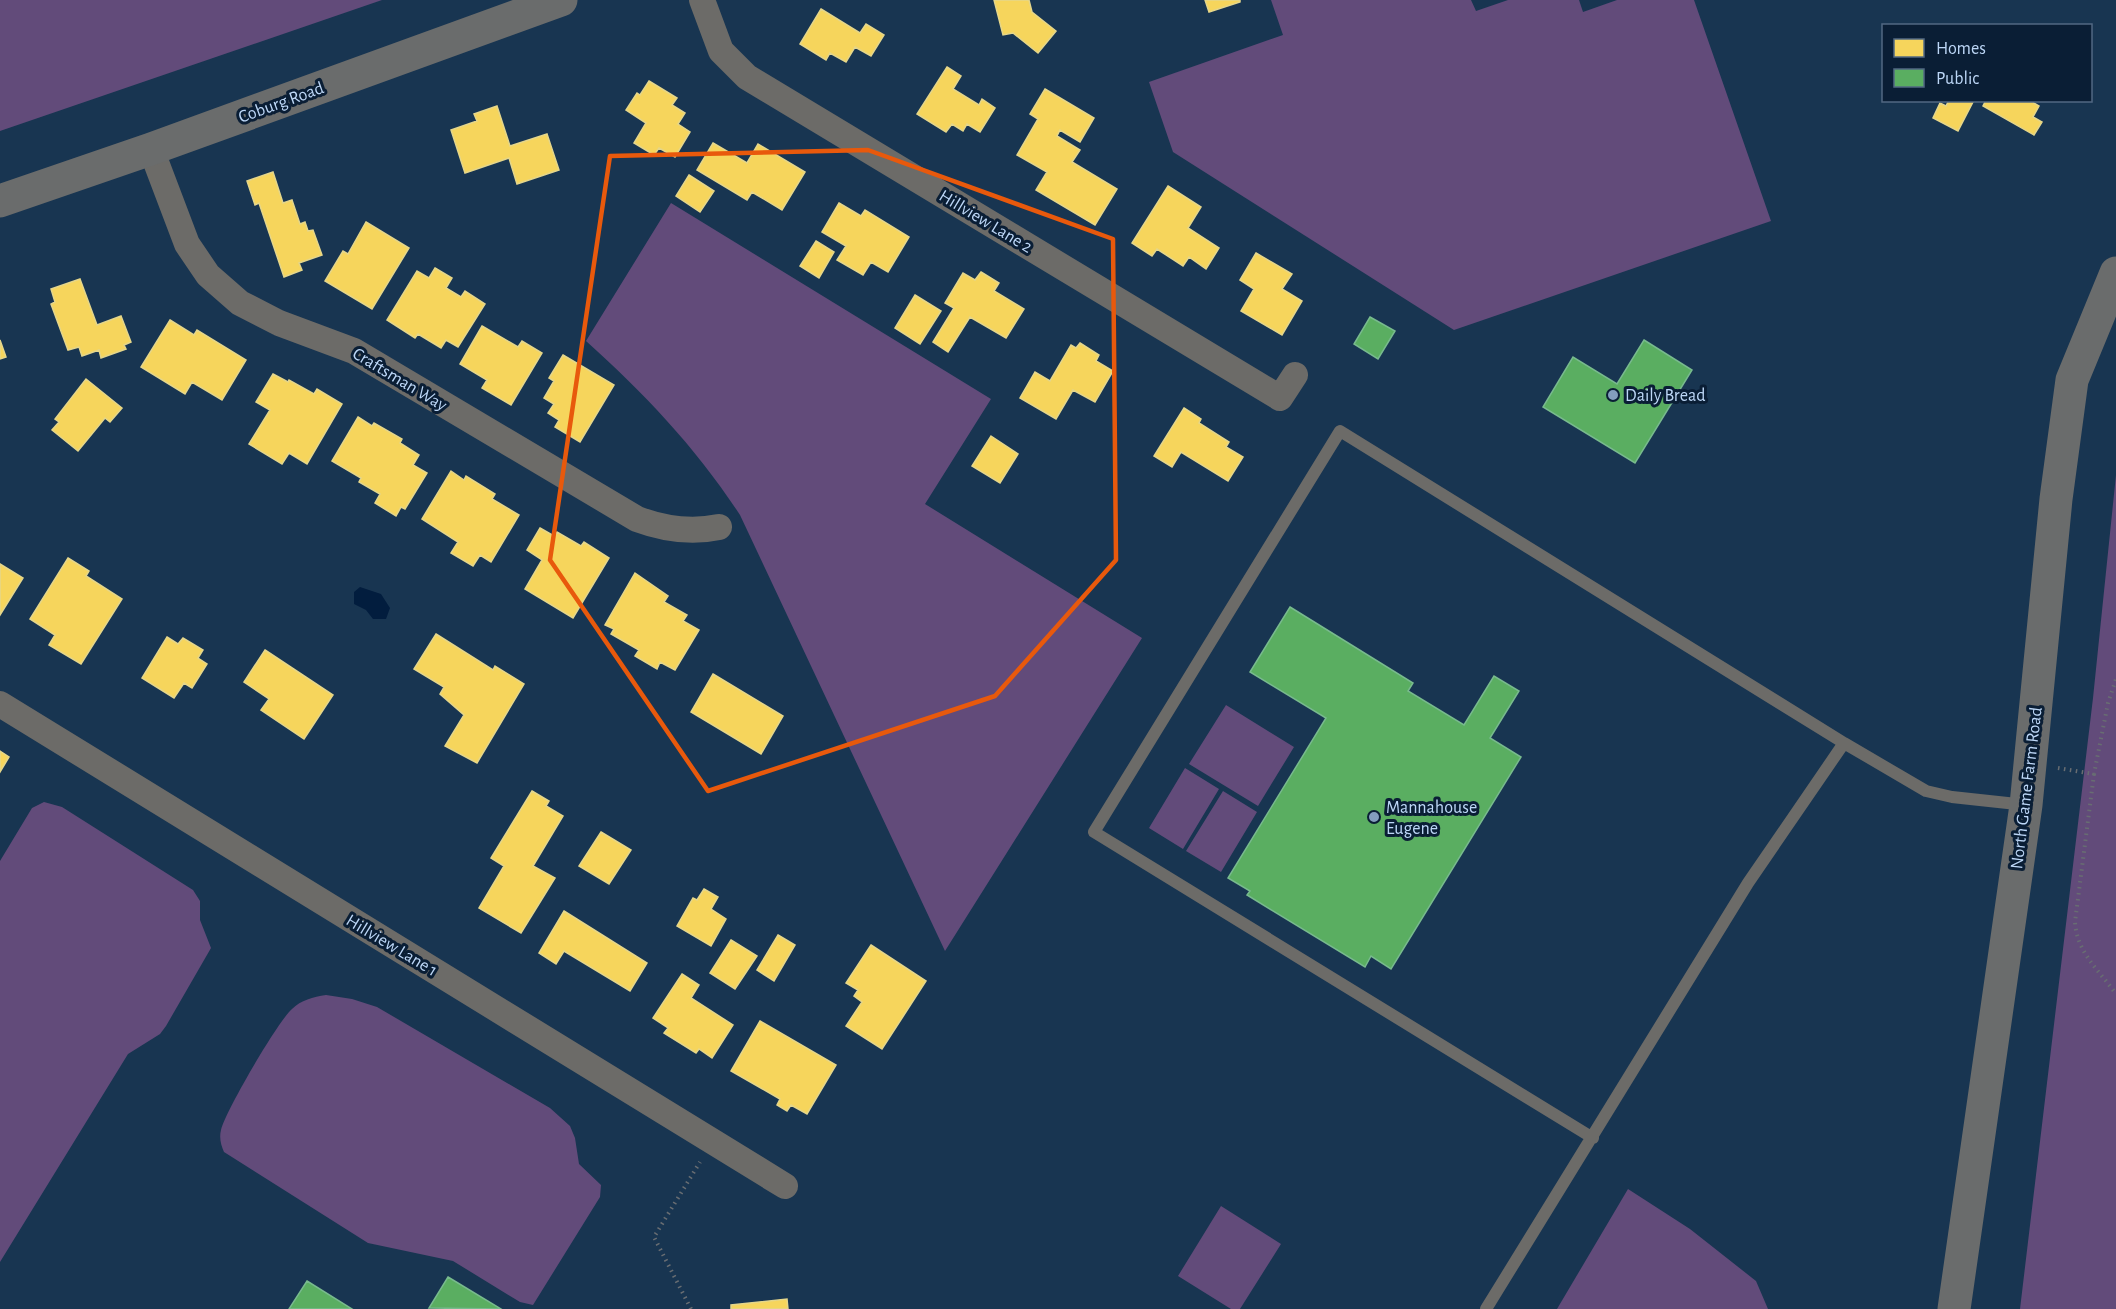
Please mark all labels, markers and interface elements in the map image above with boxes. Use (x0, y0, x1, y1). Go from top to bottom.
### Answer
legend (1882, 24, 2092, 102)
text: Homes (1936, 40, 1986, 58)
text: Public (1936, 70, 1979, 88)
street label: Coburg Road (236, 79, 326, 127)
street label: Hillview Lane 2 (936, 187, 1035, 257)
street label: Craftsman Way (349, 345, 450, 415)
place label: Daily Bread (1625, 387, 1706, 405)
marker: Daily Bread (1606, 388, 1620, 402)
street label: North Game Farm Road (2008, 706, 2046, 870)
place label: Mannahouse Eugene (1386, 799, 1477, 838)
marker: Mannahouse Eugene (1367, 810, 1381, 824)
street label: Hillview Lane 1 (343, 912, 440, 980)

